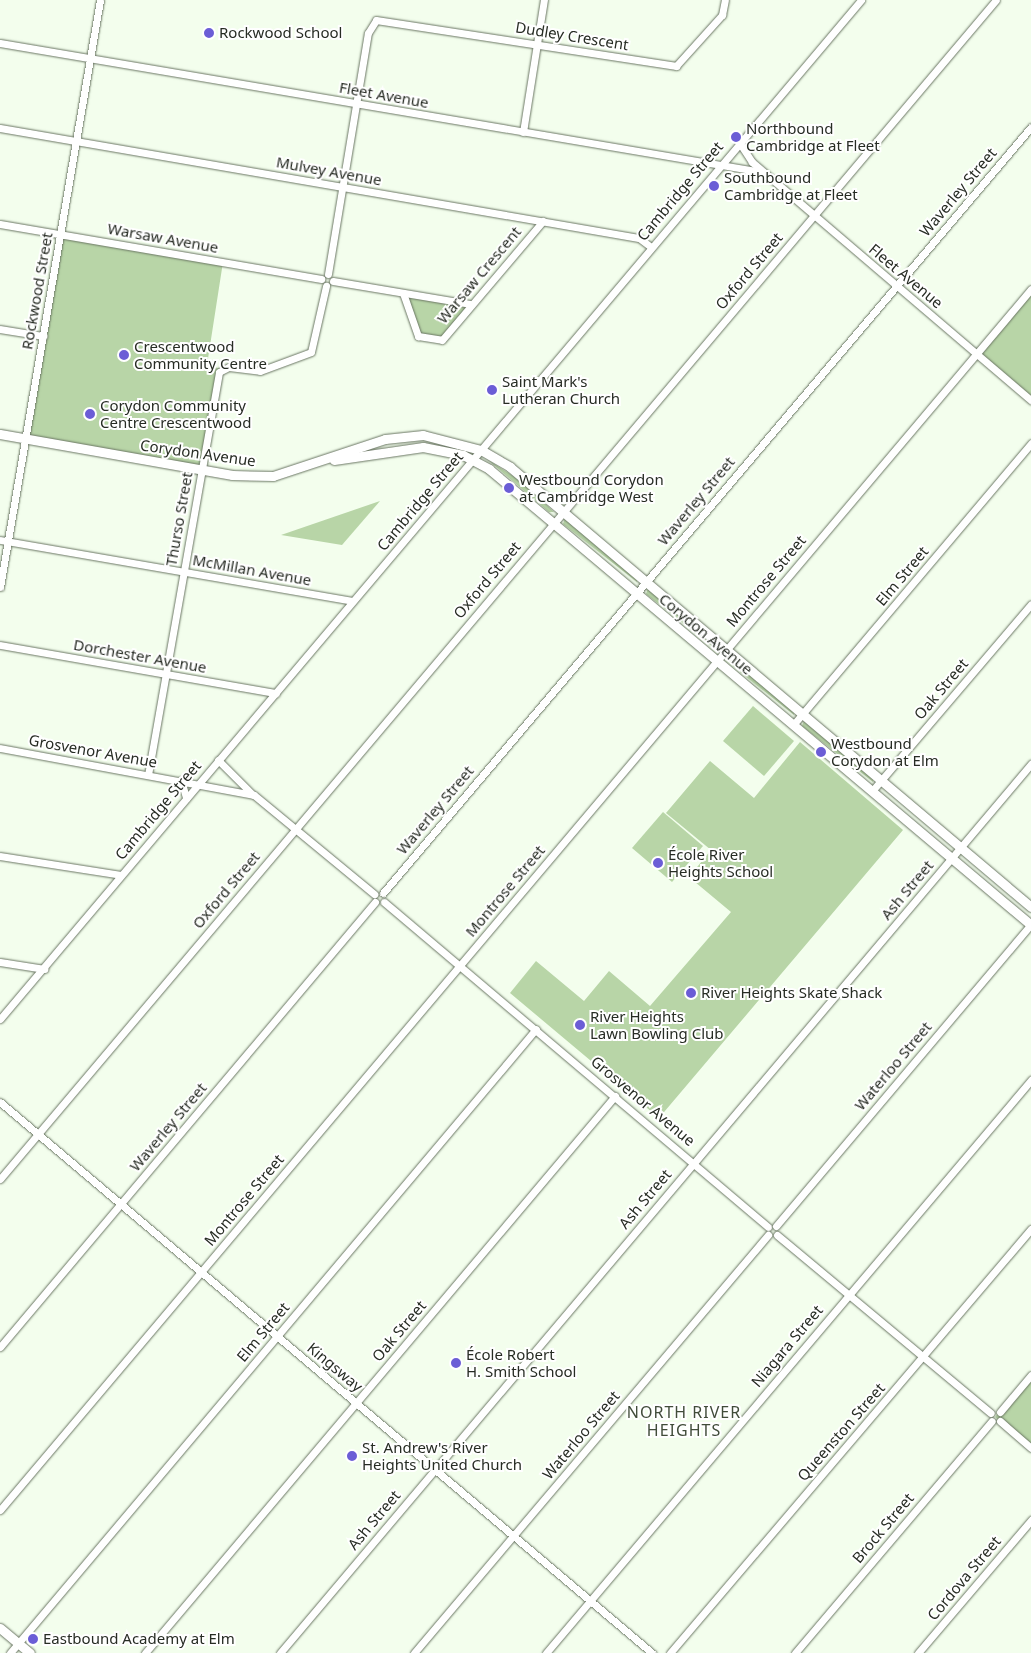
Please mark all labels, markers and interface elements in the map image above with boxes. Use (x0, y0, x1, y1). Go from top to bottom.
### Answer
street label: Dudley Crescent (514, 18, 630, 54)
place label: Rockwood School (219, 24, 342, 42)
marker: Rockwood School (203, 27, 215, 39)
street label: Fleet Avenue (338, 78, 430, 112)
place label: Northbound Cambridge at Fleet (746, 119, 880, 154)
marker: Northbound Cambridge at Fleet (730, 131, 742, 143)
street label: Cambridge Street (633, 138, 727, 244)
street label: Waverley Street (916, 144, 1000, 240)
street label: Mulvey Avenue (275, 153, 383, 189)
place label: Southbound Cambridge at Fleet (724, 168, 858, 203)
marker: Southbound Cambridge at Fleet (708, 180, 720, 192)
street label: Warsaw Avenue (106, 219, 220, 257)
street label: Warsaw Crescent (433, 223, 525, 327)
street label: Oxford Street (712, 229, 786, 313)
street label: Rockwood Street (18, 231, 56, 351)
street label: Fleet Avenue (866, 240, 946, 312)
place label: Crescentwood Community Centre (134, 337, 267, 372)
marker: Crescentwood Community Centre (118, 349, 130, 361)
place label: Saint Mark's Lutheran Church (502, 372, 620, 407)
marker: Saint Mark's Lutheran Church (486, 384, 498, 396)
place label: Corydon Community Centre Crescentwood (100, 396, 251, 431)
marker: Corydon Community Centre Crescentwood (84, 408, 96, 420)
street label: Corydon Avenue (139, 436, 257, 470)
street label: Cambridge Street (373, 448, 467, 554)
street label: Waverley Street (654, 453, 738, 549)
place label: Westbound Corydon at Cambridge West (519, 470, 664, 505)
street label: Thurso Street (162, 471, 196, 567)
marker: Westbound Corydon at Cambridge West (503, 482, 515, 494)
street label: Montrose Street (723, 532, 809, 630)
street label: Oxford Street (450, 538, 524, 622)
street label: Elm Street (872, 543, 932, 609)
street label: McMillan Avenue (191, 551, 313, 589)
street label: Corydon Avenue (656, 590, 756, 678)
street label: Dorchester Avenue (72, 635, 208, 677)
street label: Oak Street (910, 655, 972, 723)
street label: Grosvenor Avenue (27, 731, 159, 771)
place label: Westbound Corydon at Elm (831, 734, 939, 769)
marker: Westbound Corydon at Elm (815, 746, 827, 758)
street label: Cambridge Street (111, 757, 205, 863)
street label: Waverley Street (393, 762, 477, 858)
street label: Montrose Street (462, 842, 548, 940)
place label: École River Heights School (668, 845, 773, 880)
street label: Oxford Street (189, 848, 263, 932)
marker: École River Heights School (652, 857, 664, 869)
street label: Ash Street (877, 857, 937, 923)
place label: River Heights Skate Shack (701, 984, 882, 1002)
marker: River Heights Skate Shack (685, 987, 697, 999)
place label: River Heights Lawn Bowling Club (590, 1007, 724, 1042)
street label: Waterloo Street (851, 1018, 935, 1114)
marker: River Heights Lawn Bowling Club (574, 1019, 586, 1031)
street label: Grosvenor Avenue (587, 1052, 699, 1150)
street label: Waverley Street (126, 1079, 210, 1175)
street label: Montrose Street (201, 1151, 287, 1249)
street label: Ash Street (615, 1166, 675, 1232)
street label: Oak Street (368, 1297, 430, 1365)
street label: Elm Street (233, 1299, 293, 1365)
street label: Niagara Street (748, 1301, 826, 1391)
street label: Kingsway (304, 1339, 366, 1395)
place label: École Robert H. Smith School (466, 1345, 576, 1380)
marker: École Robert H. Smith School (450, 1357, 462, 1369)
street label: Queenston Street (794, 1379, 888, 1485)
street label: Waterloo Street (539, 1387, 623, 1483)
district label: NORTH RIVER HEIGHTS (625, 1402, 743, 1440)
place label: St. Andrew's River Heights United Church (362, 1438, 522, 1473)
marker: St. Andrew's River Heights United Church (346, 1450, 358, 1462)
street label: Ash Street (344, 1487, 404, 1553)
street label: Brock Street (849, 1489, 917, 1567)
street label: Cordova Street (924, 1532, 1004, 1624)
place label: Eastbound Academy at Elm (43, 1630, 235, 1648)
marker: Eastbound Academy at Elm (27, 1633, 39, 1645)

